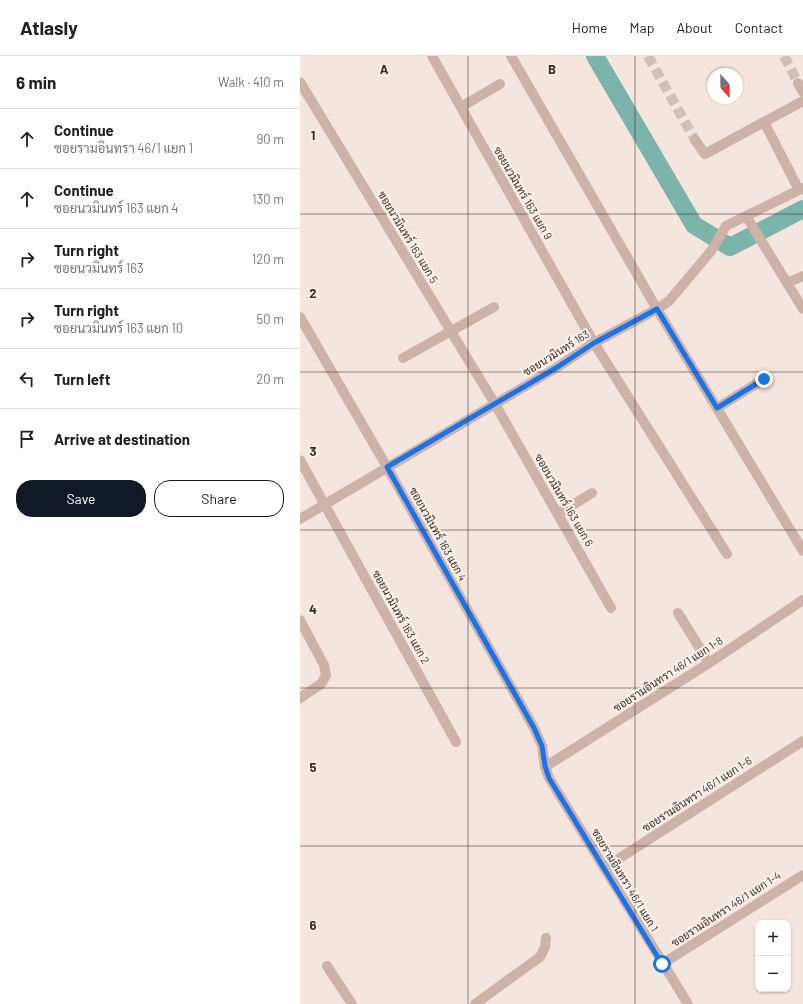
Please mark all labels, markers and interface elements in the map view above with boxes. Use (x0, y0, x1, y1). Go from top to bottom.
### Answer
text: Atlasly (20, 16, 78, 39)
text: Home (572, 19, 608, 36)
text: Map (630, 19, 654, 36)
text: About (676, 19, 713, 36)
text: Contact (735, 19, 783, 36)
text: A (380, 61, 389, 77)
text: B (548, 61, 556, 77)
north arrow (707, 68, 743, 104)
text: 6 min (16, 72, 56, 92)
text: Walk · 410 m (218, 74, 284, 90)
text: Continue (54, 121, 114, 139)
text: 1 (311, 127, 315, 143)
icon: ahead (16, 128, 38, 150)
text: 90 m (257, 131, 284, 147)
text: ซอยรามอินทรา 46/1 แยก 1 (54, 140, 193, 156)
street label: ซอยนวมินทร์ 163 แยก 9 (492, 144, 556, 242)
text: Continue (54, 181, 114, 199)
icon: ahead (16, 188, 38, 210)
street label: ซอยนวมินทร์ 163 แยก 5 (376, 188, 442, 285)
text: 130 m (252, 191, 284, 207)
text: ซอยนวมินทร์ 163 แยก 4 (54, 200, 178, 216)
text: Turn right (54, 241, 119, 259)
icon: right (16, 248, 38, 270)
text: 120 m (252, 251, 284, 267)
text: ซอยนวมินทร์ 163 (54, 260, 144, 276)
text: 2 (309, 285, 317, 301)
text: Turn right (54, 301, 119, 319)
icon: right (16, 308, 38, 330)
text: 50 m (257, 311, 284, 327)
text: ซอยนวมินทร์ 163 แยก 10 (54, 320, 183, 336)
street label: ซอยนวมินทร์ 163 (520, 326, 591, 378)
icon: left (16, 368, 38, 390)
text: Turn left (54, 370, 110, 388)
route end (755, 370, 773, 388)
text: 20 m (256, 371, 284, 387)
icon: arrive (16, 428, 38, 450)
text: Arrive at destination (54, 430, 190, 448)
text: 3 (309, 443, 317, 459)
street label: ซอยนวมินทร์ 163 แยก 6 (533, 451, 597, 549)
button: Save (16, 480, 146, 517)
button: Share (154, 480, 284, 517)
street label: ซอยนวมินทร์ 163 แยก 4 (407, 484, 471, 583)
street label: ซอยนวมินทร์ 163 แยก 2 (370, 567, 434, 666)
text: 4 (309, 601, 317, 617)
street label: ซอยรามอินทรา 46/1 แยก 1-8 (611, 633, 725, 714)
street label: ซอยรามอินทรา 46/1 แยก 1-6 (640, 753, 754, 834)
text: 5 (309, 759, 317, 775)
street label: ซอยรามอินทรา 46/1 แยก 1 (590, 826, 661, 934)
street label: ซอยรามอินทรา 46/1 แยก 1-4 (668, 868, 783, 949)
text: 6 (310, 917, 317, 933)
map controls (755, 920, 791, 992)
button: + (755, 920, 791, 956)
route start (653, 955, 671, 973)
button: − (755, 956, 791, 992)

